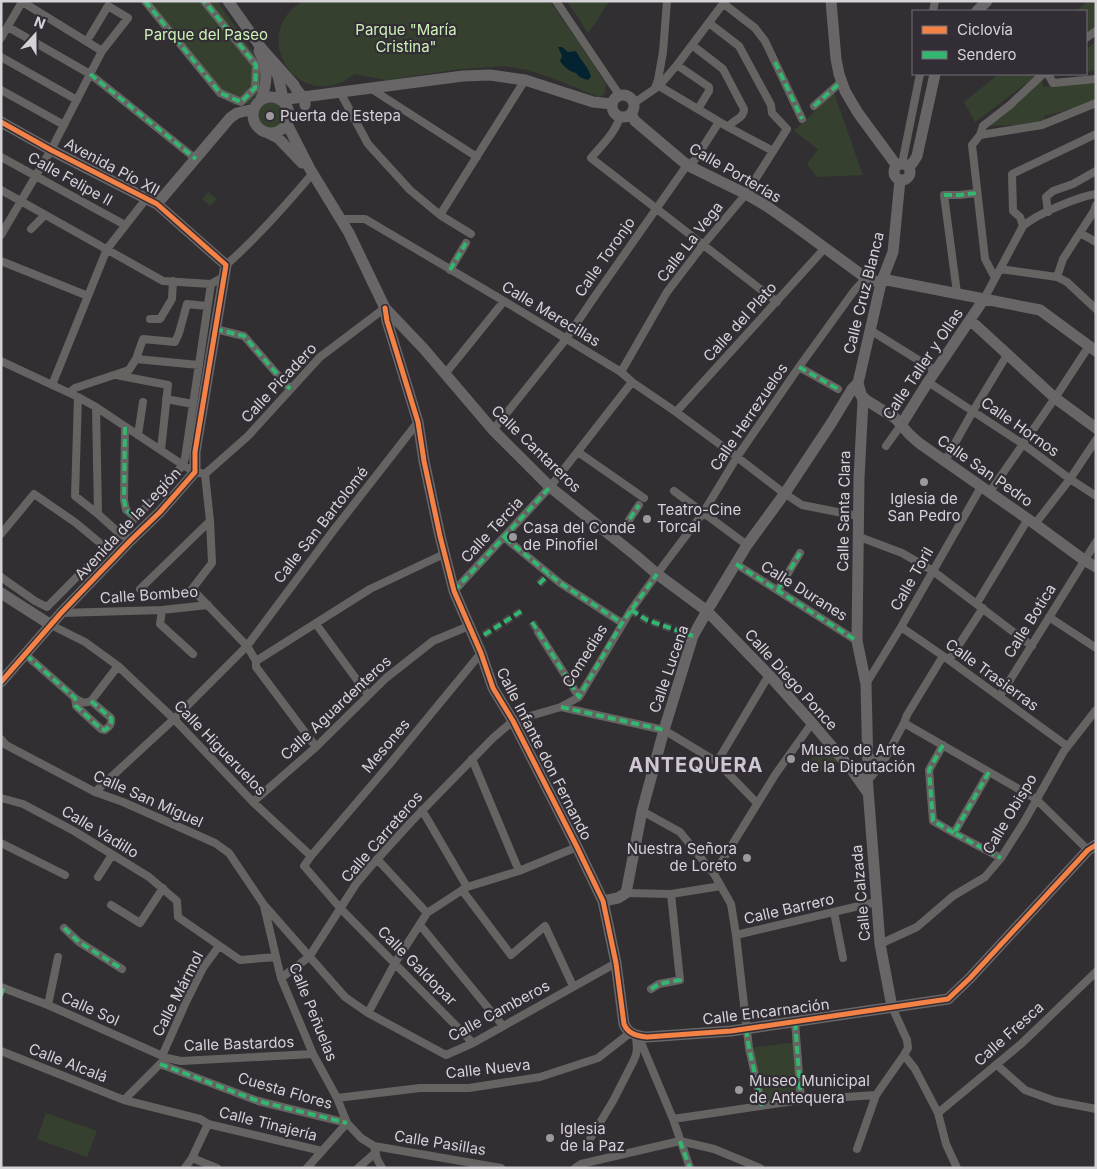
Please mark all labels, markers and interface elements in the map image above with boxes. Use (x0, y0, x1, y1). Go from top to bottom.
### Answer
north arrow (10, 10, 60, 60)
legend (912, 10, 1087, 75)
text: N (32, 13, 48, 32)
park label: Parque "María Cristina" (355, 20, 457, 56)
text: Ciclovía (957, 20, 1013, 39)
park label: Parque del Paseo (144, 25, 268, 44)
text: Sendero (957, 45, 1017, 64)
place label: Puerta de Estepa (280, 106, 401, 125)
marker: Puerta de Estepa (264, 110, 276, 122)
street label: Avenida Pío XII (61, 133, 163, 200)
street label: Calle Porterías (686, 138, 785, 207)
street label: Calle Felipe II (24, 147, 116, 210)
street label: Calle La Vega (652, 198, 727, 286)
street label: Calle Toronjo (570, 213, 639, 300)
street label: Calle Cruz Blanca (839, 230, 888, 356)
street label: Calle Merecillas (498, 277, 604, 351)
street label: Calle del Plato (699, 278, 780, 365)
street label: Calle Taller y Ollas (878, 304, 967, 423)
street label: Calle Picadero (237, 339, 320, 427)
street label: Calle Herrezuelos (706, 359, 792, 474)
street label: Calle Hornos (977, 393, 1063, 461)
street label: Calle Cantareros (487, 401, 585, 496)
street label: Calle San Pedro (934, 431, 1037, 511)
street label: Calle Santa Clara (833, 450, 854, 572)
street label: Calle San Bartolomé (269, 462, 372, 587)
street label: Avenida de la Legión (71, 463, 185, 584)
marker: Iglesia de San Pedro (918, 476, 930, 488)
place label: Iglesia de San Pedro (888, 489, 960, 525)
street label: Calle Tercia (456, 493, 527, 566)
place label: Teatro-Cine Torcal (657, 500, 741, 536)
marker: Teatro-Cine Torcal (641, 513, 653, 525)
place label: Casa del Conde de Pinofiel (523, 518, 635, 554)
marker: Casa del Conde de Pinofiel (507, 531, 519, 543)
street label: Calle Toril (886, 544, 937, 614)
street label: Calle Duranes (757, 556, 851, 625)
street label: Calle Botica (999, 580, 1060, 661)
street label: Calle Bombeo (99, 582, 199, 607)
street label: Comedias (558, 621, 611, 691)
street label: Calle Lucena (645, 622, 692, 715)
street label: Calle Diego Ponce (741, 625, 842, 734)
street label: Calle Trasierras (942, 634, 1043, 715)
street label: Calle Aguardenteros (276, 651, 395, 764)
street label: Calle Infante don Fernando (493, 664, 596, 843)
street label: Calle Higueruelos (170, 696, 271, 799)
street label: Mesones (358, 715, 414, 777)
place label: Museo de Arte de la Diputación (801, 740, 915, 776)
district label: ANTEQUERA (628, 753, 764, 777)
marker: Museo de Arte de la Diputación (785, 753, 797, 765)
street label: Calle San Miguel (90, 766, 206, 831)
street label: Calle Obispo (978, 770, 1041, 857)
street label: Calle Carreteros (337, 787, 427, 886)
street label: Calle Vadillo (58, 801, 142, 862)
place label: Nuestra Señora de Loreto (627, 839, 737, 875)
street label: Calle Calzada (847, 844, 874, 942)
marker: Nuestra Señora de Loreto (741, 852, 753, 864)
street label: Calle Barrero (742, 889, 836, 928)
street label: Calle Galdopar (374, 922, 461, 1010)
street label: Calle Mármol (148, 948, 207, 1040)
street label: Calle Peñuelas (285, 960, 342, 1064)
street label: Calle Camberos (445, 976, 553, 1045)
street label: Calle Sol (58, 987, 122, 1030)
street label: Calle Encarnación (701, 994, 831, 1029)
street label: Calle Fresca (970, 997, 1047, 1070)
street label: Calle Bastardos (183, 1032, 295, 1055)
street label: Calle Alcalá (26, 1039, 110, 1086)
street label: Calle Nueva (445, 1055, 531, 1082)
street label: Cuesta Flores (236, 1068, 335, 1113)
place label: Museo Municipal de Antequera (749, 1071, 870, 1107)
marker: Museo Municipal de Antequera (733, 1084, 745, 1096)
street label: Calle Tinajería (217, 1102, 319, 1145)
place label: Iglesia de la Paz (560, 1119, 625, 1155)
street label: Calle Pasillas (393, 1126, 487, 1159)
marker: Iglesia de la Paz (544, 1132, 556, 1144)

